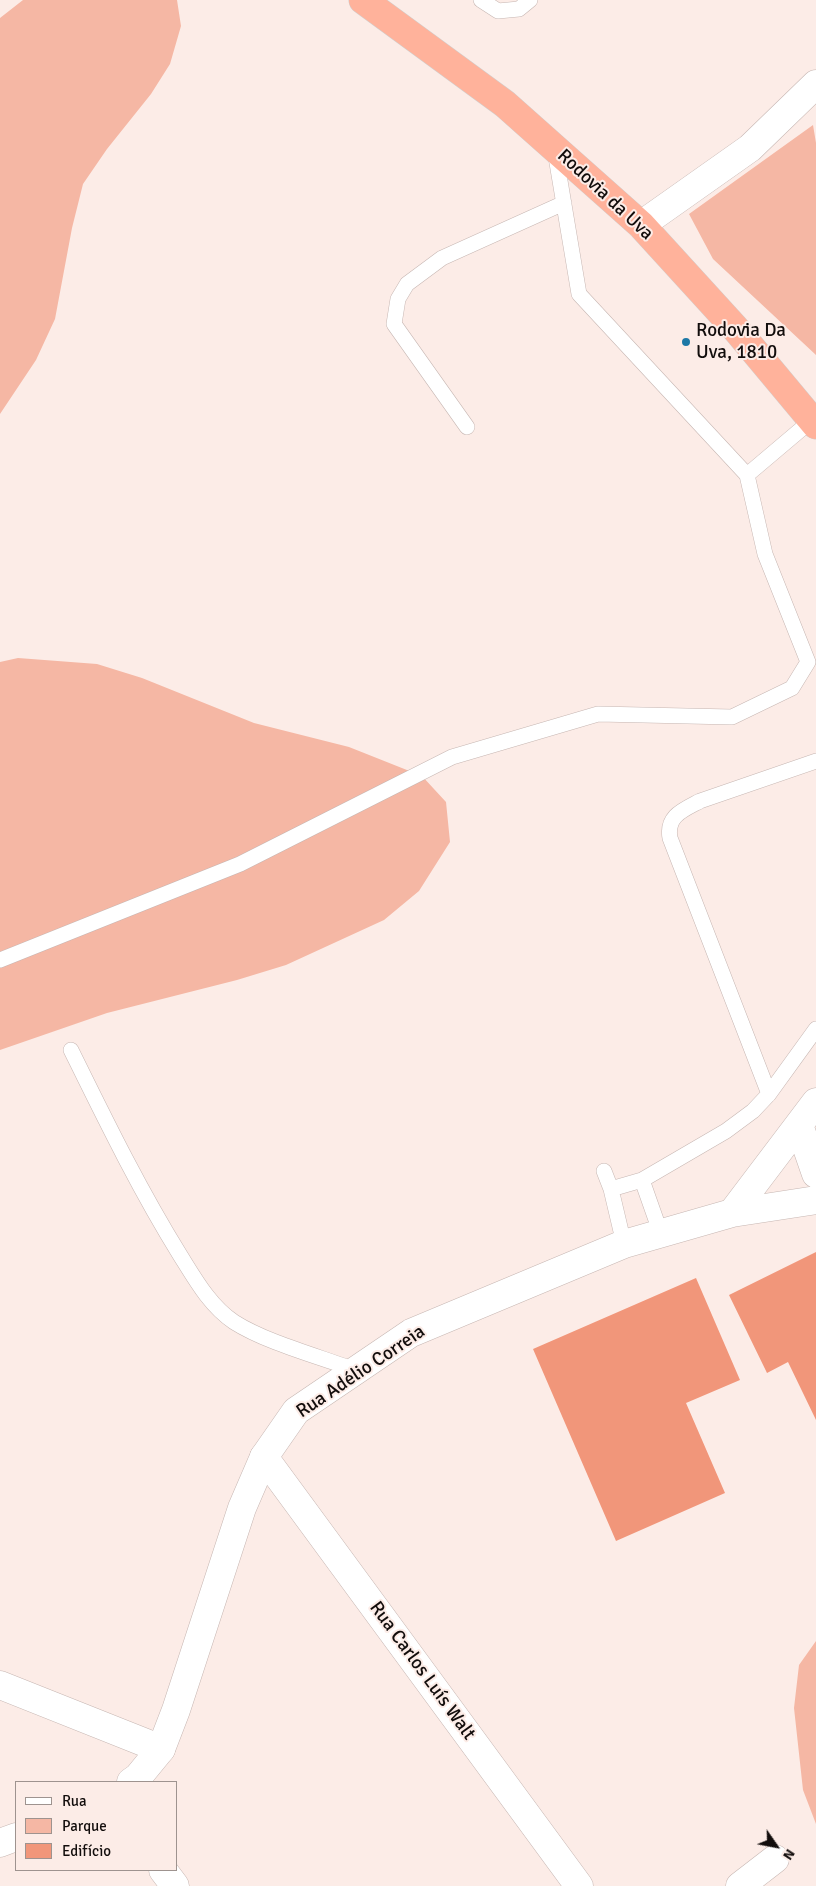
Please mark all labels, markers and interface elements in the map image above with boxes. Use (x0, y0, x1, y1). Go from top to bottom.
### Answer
street label: Rodovia da Uva (552, 145, 658, 245)
place label: Rodovia Da Uva, 1810 (696, 320, 786, 364)
marker: Rodovia Da Uva, 1810 (680, 336, 692, 348)
street label: Rua Adélio Correia (292, 1321, 430, 1423)
street label: Rua Carlos Luís Walt (364, 1597, 480, 1745)
legend (15, 1781, 178, 1871)
text: Rua (62, 1792, 87, 1810)
text: Parque (62, 1817, 107, 1835)
north arrow (751, 1821, 801, 1871)
text: Edifício (62, 1842, 111, 1860)
text: N (779, 1846, 799, 1863)

